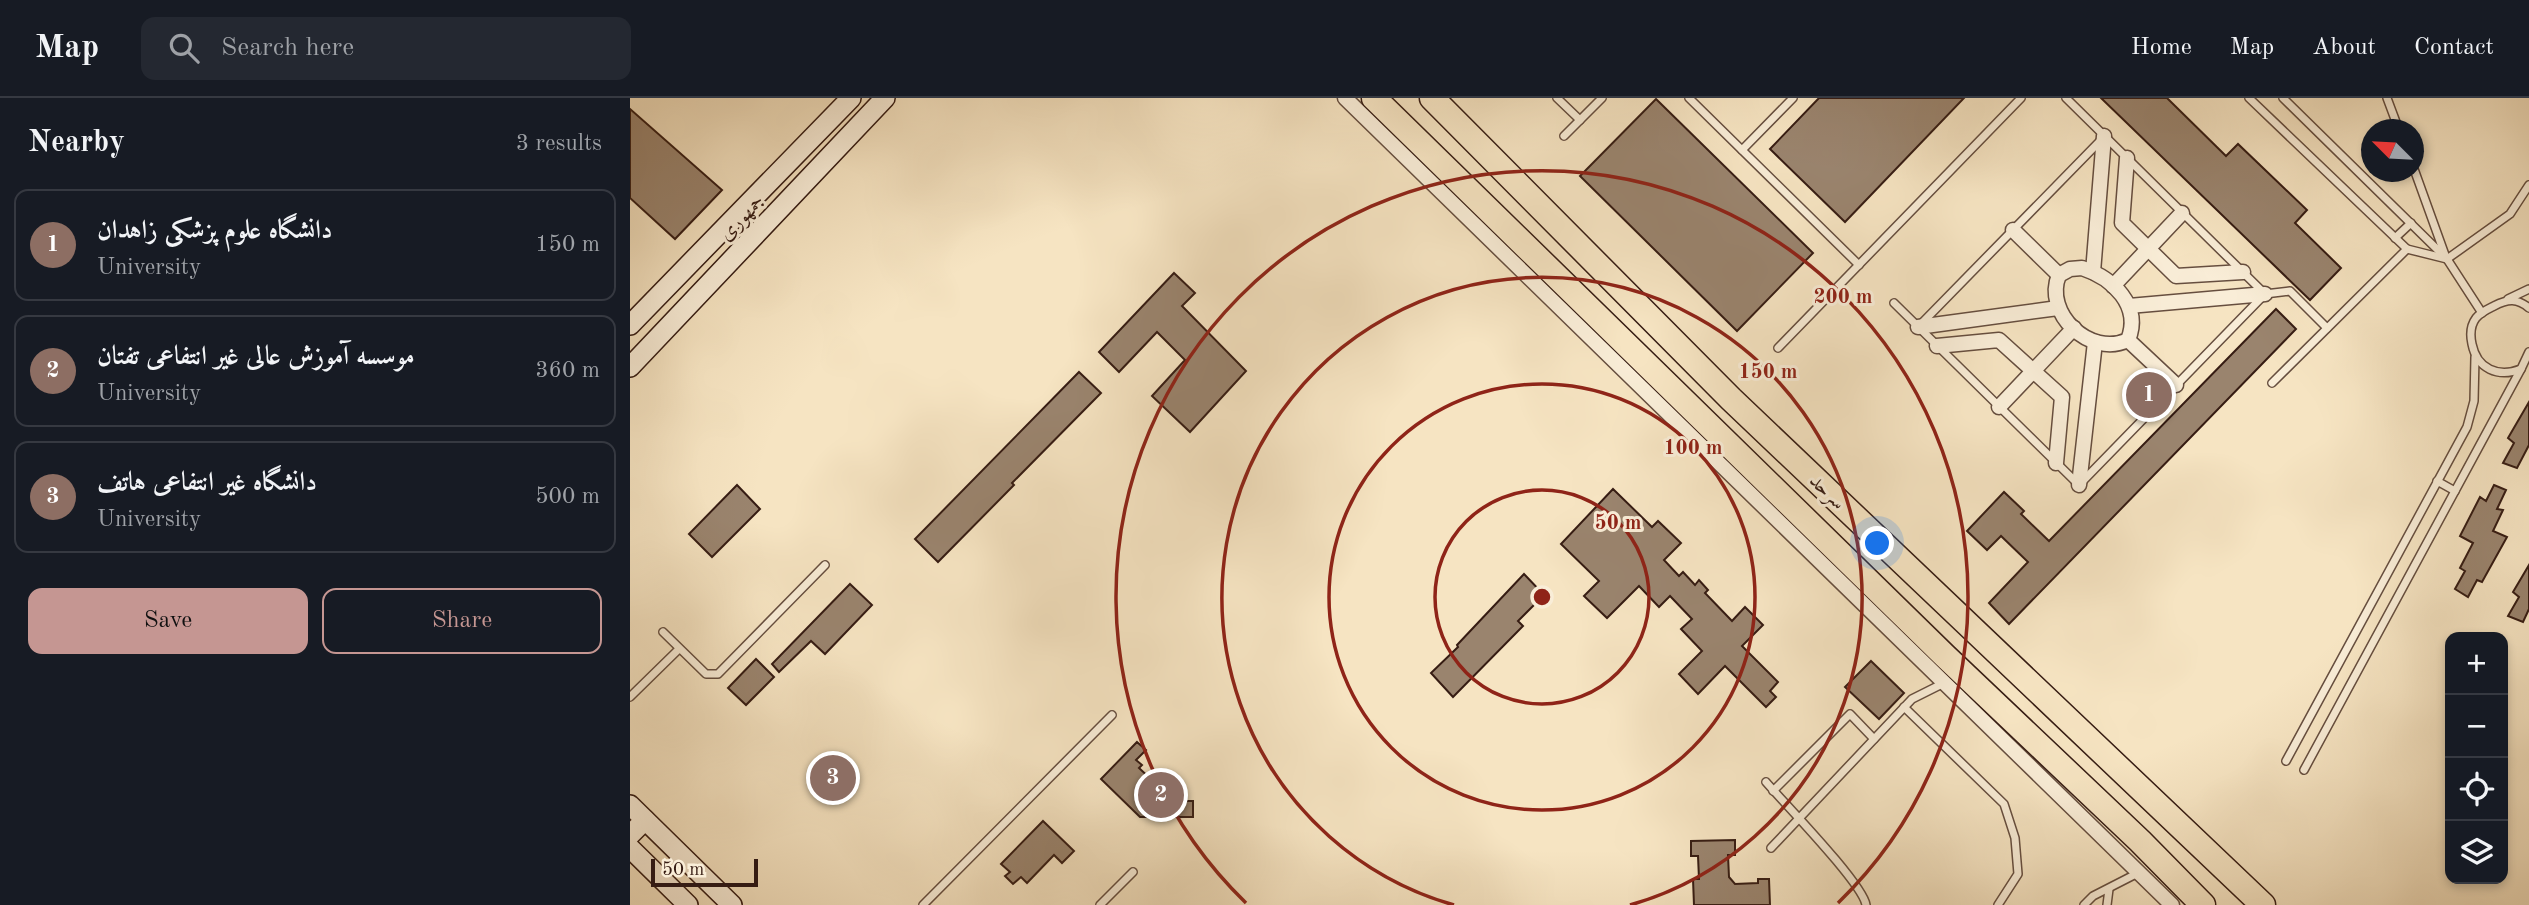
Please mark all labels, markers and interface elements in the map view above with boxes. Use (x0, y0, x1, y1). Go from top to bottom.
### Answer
search box (141, 17, 631, 80)
icon: search (165, 29, 203, 67)
text: Map (35, 32, 99, 65)
text: Search here (221, 35, 354, 61)
text: Home (2131, 36, 2192, 60)
text: Map (2230, 36, 2274, 60)
text: About (2312, 36, 2376, 60)
text: Contact (2414, 36, 2494, 60)
north arrow (2361, 119, 2424, 182)
text: Nearby (28, 128, 125, 158)
text: 3 results (516, 132, 602, 155)
street label: جمهوری (715, 191, 770, 246)
text: دانشگاه علوم پزشکی زاهدان (97, 218, 332, 244)
text: 1 (46, 233, 60, 256)
text: 150 m (535, 233, 600, 256)
text: University (97, 256, 201, 279)
text: 200 m (1813, 287, 1873, 308)
text: موسسه آموزش عالی غیر انتفاعی تفتان (97, 344, 415, 370)
text: 2 (46, 359, 60, 382)
text: 360 m (535, 359, 600, 382)
text: 150 m (1738, 362, 1798, 383)
pin: 1 (2126, 369, 2172, 421)
text: University (97, 382, 201, 405)
text: 100 m (1663, 438, 1723, 459)
text: دانشگاه غیر انتفاعی هاتف (97, 470, 317, 496)
street label: سرحد (1803, 470, 1849, 515)
text: 3 (46, 485, 60, 508)
text: 500 m (535, 485, 600, 508)
text: University (97, 508, 201, 531)
text: 50 m (1594, 513, 1642, 534)
your location (1860, 526, 1894, 560)
centre of rings (1530, 585, 1554, 609)
button: Save (28, 588, 308, 654)
button: Share (322, 588, 602, 654)
map controls (2445, 632, 2508, 884)
button: + (2445, 632, 2508, 695)
button: − (2445, 695, 2508, 758)
pin: 3 (810, 752, 856, 804)
button: locate (2445, 758, 2508, 821)
pin: 2 (1138, 769, 1184, 821)
button: layers (2445, 821, 2508, 884)
scale bar (651, 856, 758, 888)
text: 50 m (662, 861, 704, 880)

